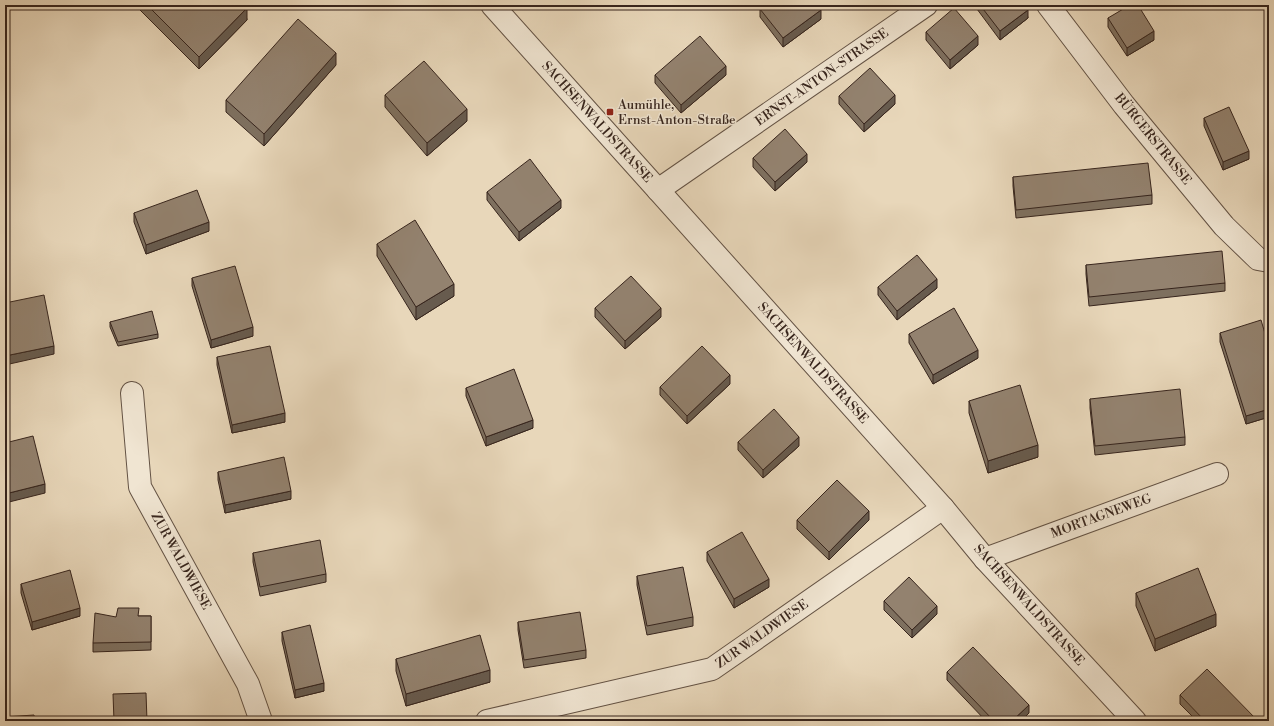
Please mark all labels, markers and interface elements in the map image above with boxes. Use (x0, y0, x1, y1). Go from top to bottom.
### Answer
street label: ERNST-ANTON-STRASSE (752, 25, 892, 129)
street label: SACHSENWALDSTRASSE (538, 58, 656, 186)
street label: BÜRGERSTRASSE (1111, 89, 1196, 188)
place label: Aumühle, Ernst-Anton-Straße (617, 97, 736, 128)
marker: Aumühle, Ernst-Anton-Straße (605, 107, 615, 117)
street label: SACHSENWALDSTRASSE (754, 299, 872, 427)
street label: MORTAGNEWEG (1048, 490, 1154, 542)
street label: ZUR WALDWIESE (148, 509, 214, 613)
street label: SACHSENWALDSTRASSE (970, 541, 1088, 669)
street label: ZUR WALDWIESE (713, 596, 811, 672)

